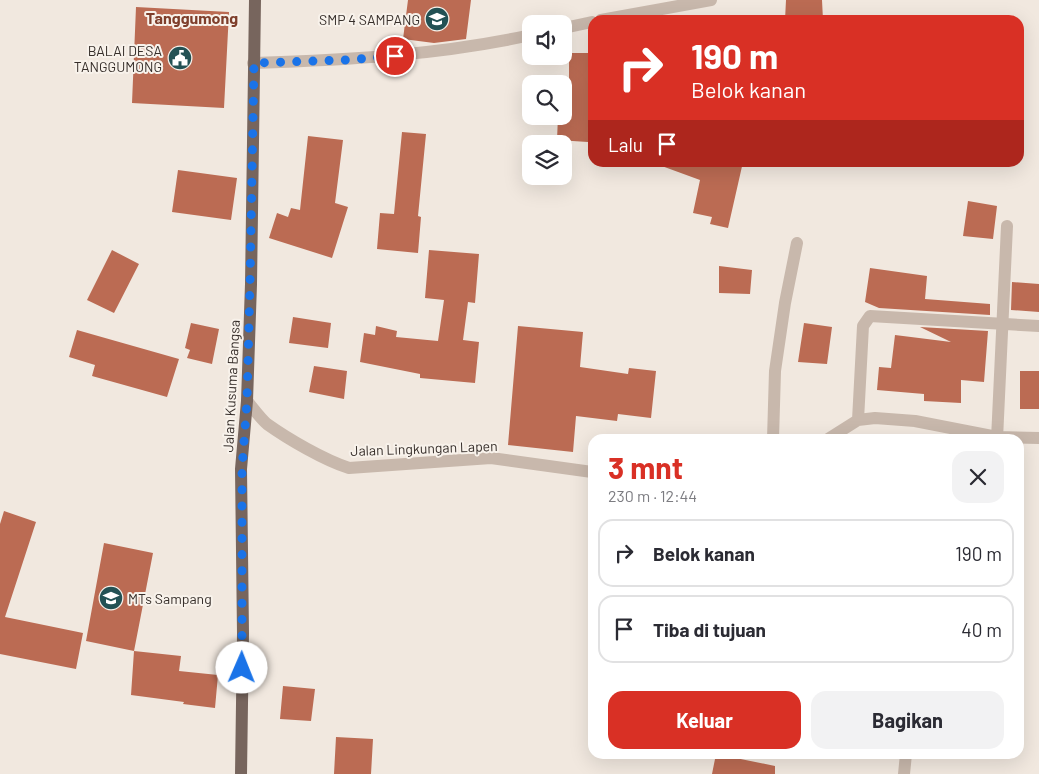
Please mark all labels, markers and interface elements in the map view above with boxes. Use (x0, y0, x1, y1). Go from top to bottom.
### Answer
school or university icon: SMP 4 SAMPANG (424, 6, 450, 32)
district label: Tanggumong (146, 8, 238, 27)
place label: SMP 4 SAMPANG (319, 11, 420, 28)
map controls (522, 15, 572, 185)
button: sound (522, 15, 572, 65)
text: 190 m (691, 34, 778, 76)
pin (374, 35, 416, 77)
icon: right (608, 35, 673, 100)
place label: BALAI DESA TANGGUMONG (74, 42, 162, 75)
icon: arrive (381, 42, 409, 70)
public building icon: BALAI DESA TANGGUMONG (167, 45, 193, 71)
button: search (522, 75, 572, 125)
text: Belok kanan (691, 76, 806, 102)
icon: arrive (653, 130, 681, 158)
text: Lalu (608, 133, 643, 156)
button: layers (522, 135, 572, 185)
street label: Jalan Kusuma Bangsa (219, 319, 243, 453)
street label: Jalan Lingkungan Lapen (350, 437, 498, 459)
text: 3 mnt (608, 449, 683, 485)
button: close (952, 451, 1004, 503)
text: 230 m · 12:44 (608, 486, 697, 505)
icon: right (610, 539, 638, 567)
text: Belok kanan (653, 542, 755, 565)
text: 190 m (955, 542, 1002, 565)
school or university icon: MTs Sampang (98, 585, 124, 611)
place label: MTs Sampang (128, 590, 212, 607)
icon: arrive (610, 615, 638, 643)
text: Tiba di tujuan (653, 618, 766, 641)
text: 40 m (961, 618, 1002, 641)
position arrow (215, 641, 267, 693)
button: Keluar (608, 691, 801, 749)
button: Bagikan (811, 691, 1004, 749)

